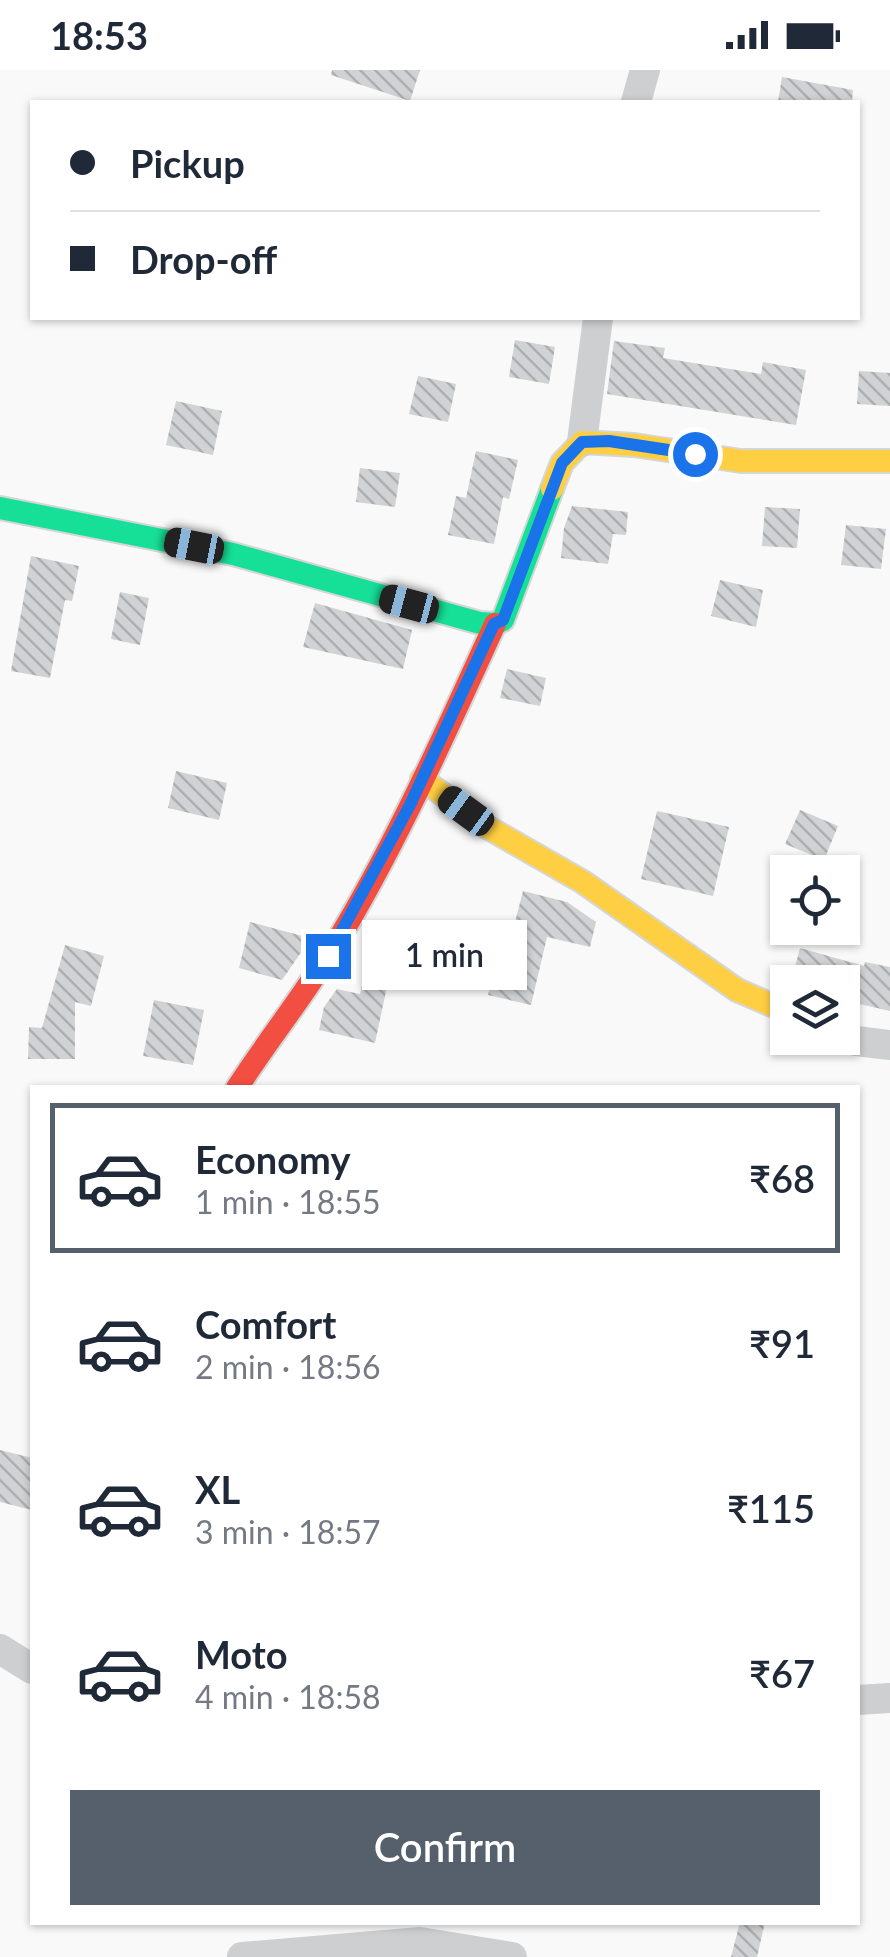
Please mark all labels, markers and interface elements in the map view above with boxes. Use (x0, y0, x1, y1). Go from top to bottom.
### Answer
text: 18:53 (50, 12, 148, 58)
text: Pickup (130, 140, 245, 186)
text: Drop-off (130, 236, 277, 282)
route start (673, 432, 718, 477)
car (162, 526, 226, 566)
car (376, 582, 442, 626)
car (433, 781, 499, 841)
map controls (770, 855, 860, 1055)
button: locate (770, 855, 860, 945)
callout: 1 min (363, 921, 528, 991)
route end (306, 934, 351, 979)
text: 1 min (405, 935, 484, 974)
button: layers (770, 965, 860, 1055)
icon: car (75, 1133, 165, 1223)
text: Economy (195, 1136, 350, 1182)
text: ₹68 (749, 1155, 815, 1201)
text: 1 min · 18:55 (195, 1182, 381, 1221)
icon: car (75, 1298, 165, 1388)
text: Comfort (195, 1301, 336, 1347)
text: ₹91 (749, 1320, 815, 1366)
text: 2 min · 18:56 (195, 1347, 381, 1386)
icon: car (75, 1463, 165, 1553)
text: XL (195, 1466, 240, 1512)
text: ₹115 (727, 1485, 815, 1531)
text: 3 min · 18:57 (195, 1512, 381, 1551)
icon: car (75, 1628, 165, 1718)
text: Moto (195, 1631, 288, 1677)
text: ₹67 (749, 1650, 815, 1696)
text: 4 min · 18:58 (195, 1677, 381, 1716)
button: Confirm (70, 1790, 820, 1905)

